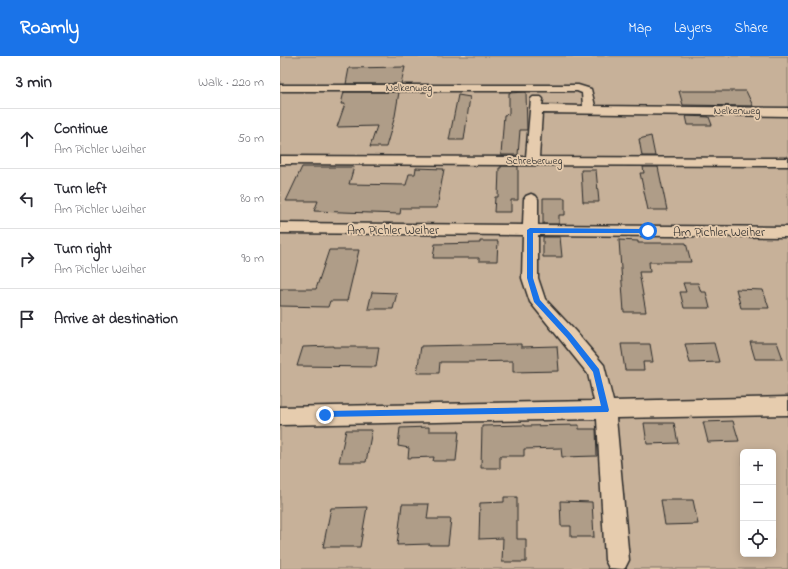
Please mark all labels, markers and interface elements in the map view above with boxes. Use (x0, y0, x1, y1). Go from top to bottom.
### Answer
text: Roamly (20, 15, 79, 42)
text: Map (628, 18, 652, 39)
text: Layers (674, 18, 712, 39)
text: Share (734, 18, 768, 39)
text: 3 min (16, 70, 52, 95)
text: Walk · 220 m (198, 73, 264, 92)
street label: Nelkenweg (386, 80, 432, 97)
street label: Nelkenweg (714, 103, 760, 120)
text: Continue (54, 118, 108, 140)
icon: ahead (16, 128, 38, 150)
text: 50 m (238, 129, 264, 148)
text: Am Pichler Weiher (54, 140, 146, 159)
street label: Schreberweg (506, 153, 562, 170)
text: Turn left (54, 178, 107, 200)
icon: left (16, 188, 38, 210)
text: 80 m (240, 189, 264, 208)
text: Am Pichler Weiher (54, 200, 146, 219)
street label: Am Pichler Weiher (347, 221, 440, 240)
route start (639, 222, 657, 240)
street label: Am Pichler Weiher (673, 223, 766, 242)
text: Turn right (54, 238, 112, 260)
icon: right (16, 248, 38, 270)
text: 90 m (241, 249, 264, 268)
text: Am Pichler Weiher (54, 260, 146, 279)
icon: arrive (16, 308, 38, 330)
text: Arrive at destination (54, 308, 178, 330)
route end (316, 406, 334, 424)
map controls (740, 449, 776, 557)
button: + (740, 449, 776, 485)
button: − (740, 485, 776, 521)
button: locate (740, 521, 776, 557)

